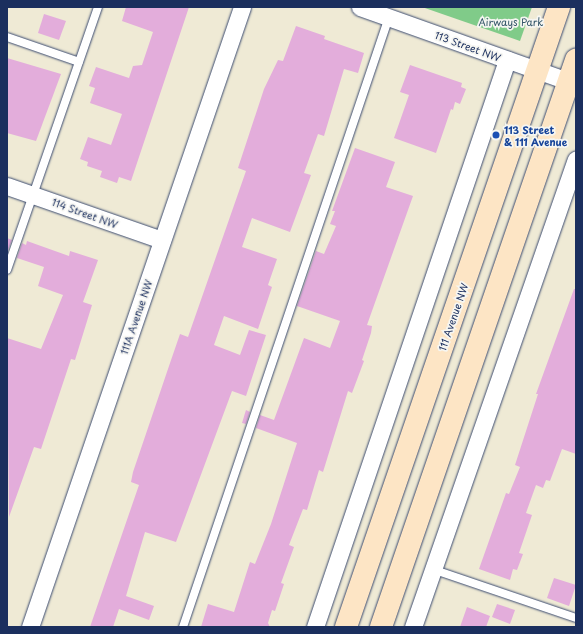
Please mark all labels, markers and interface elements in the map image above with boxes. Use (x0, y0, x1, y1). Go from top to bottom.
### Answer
park label: Airways Park (479, 16, 543, 28)
street label: 113 Street NW (433, 28, 503, 64)
place label: 113 Street & 111 Avenue (504, 123, 568, 146)
marker: 113 Street & 111 Avenue (491, 130, 501, 140)
street label: 114 Street NW (50, 195, 120, 231)
street label: 111A Avenue NW (118, 278, 154, 356)
street label: 111 Avenue NW (436, 281, 470, 353)

